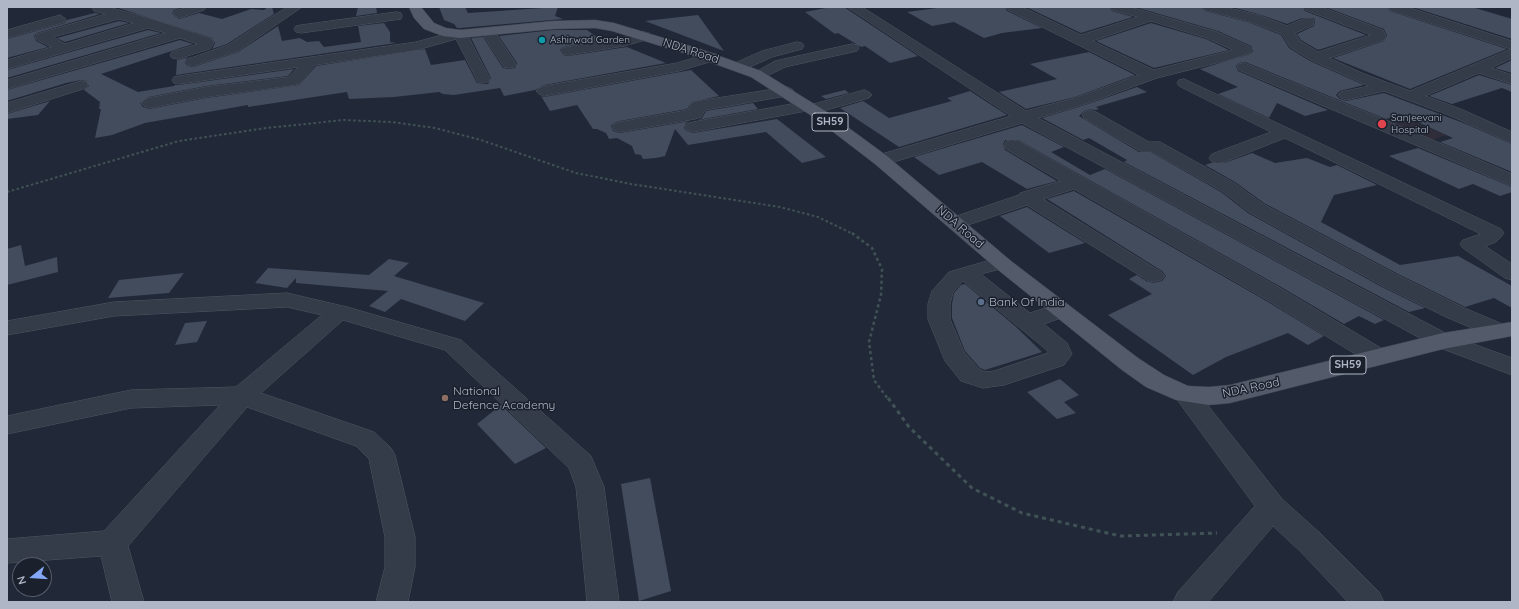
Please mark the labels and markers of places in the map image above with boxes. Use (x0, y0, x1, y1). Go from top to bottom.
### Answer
place label: Ashirwad Garden (550, 34, 630, 46)
marker: Ashirwad Garden (537, 35, 547, 45)
place label: Sanjeevani Hospital (1391, 112, 1442, 136)
marker: Sanjeevani Hospital (1376, 118, 1388, 130)
place label: Bank Of India (989, 295, 1065, 309)
marker: Bank Of India (976, 297, 986, 307)
place label: National Defence Academy (453, 384, 555, 412)
marker: National Defence Academy (440, 393, 450, 403)

